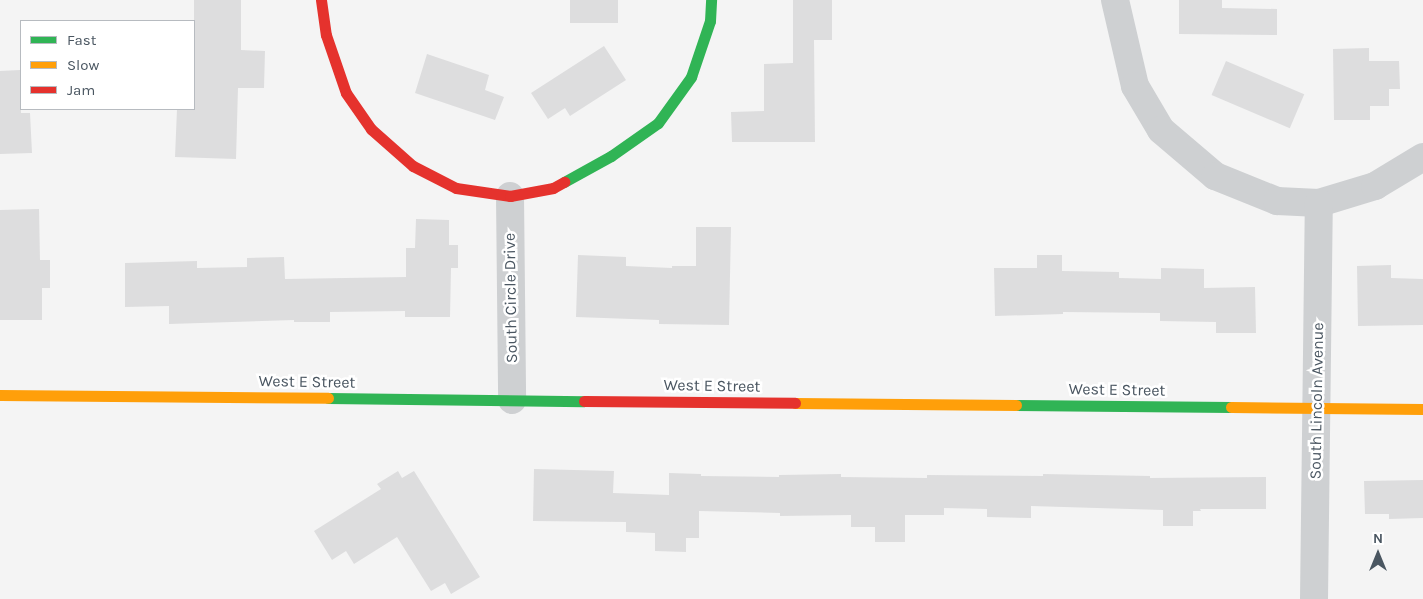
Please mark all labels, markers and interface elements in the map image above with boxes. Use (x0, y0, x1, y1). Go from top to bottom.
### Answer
legend (20, 20, 195, 110)
text: Fast (67, 31, 96, 49)
text: Slow (67, 56, 99, 74)
text: Jam (67, 81, 95, 99)
street label: South Circle Drive (500, 233, 522, 363)
street label: South Lincoln Avenue (1306, 322, 1328, 480)
street label: West E Street (258, 372, 356, 392)
street label: West E Street (663, 376, 761, 396)
street label: West E Street (1068, 380, 1166, 400)
north arrow (1353, 529, 1403, 579)
text: N (1373, 530, 1383, 547)

